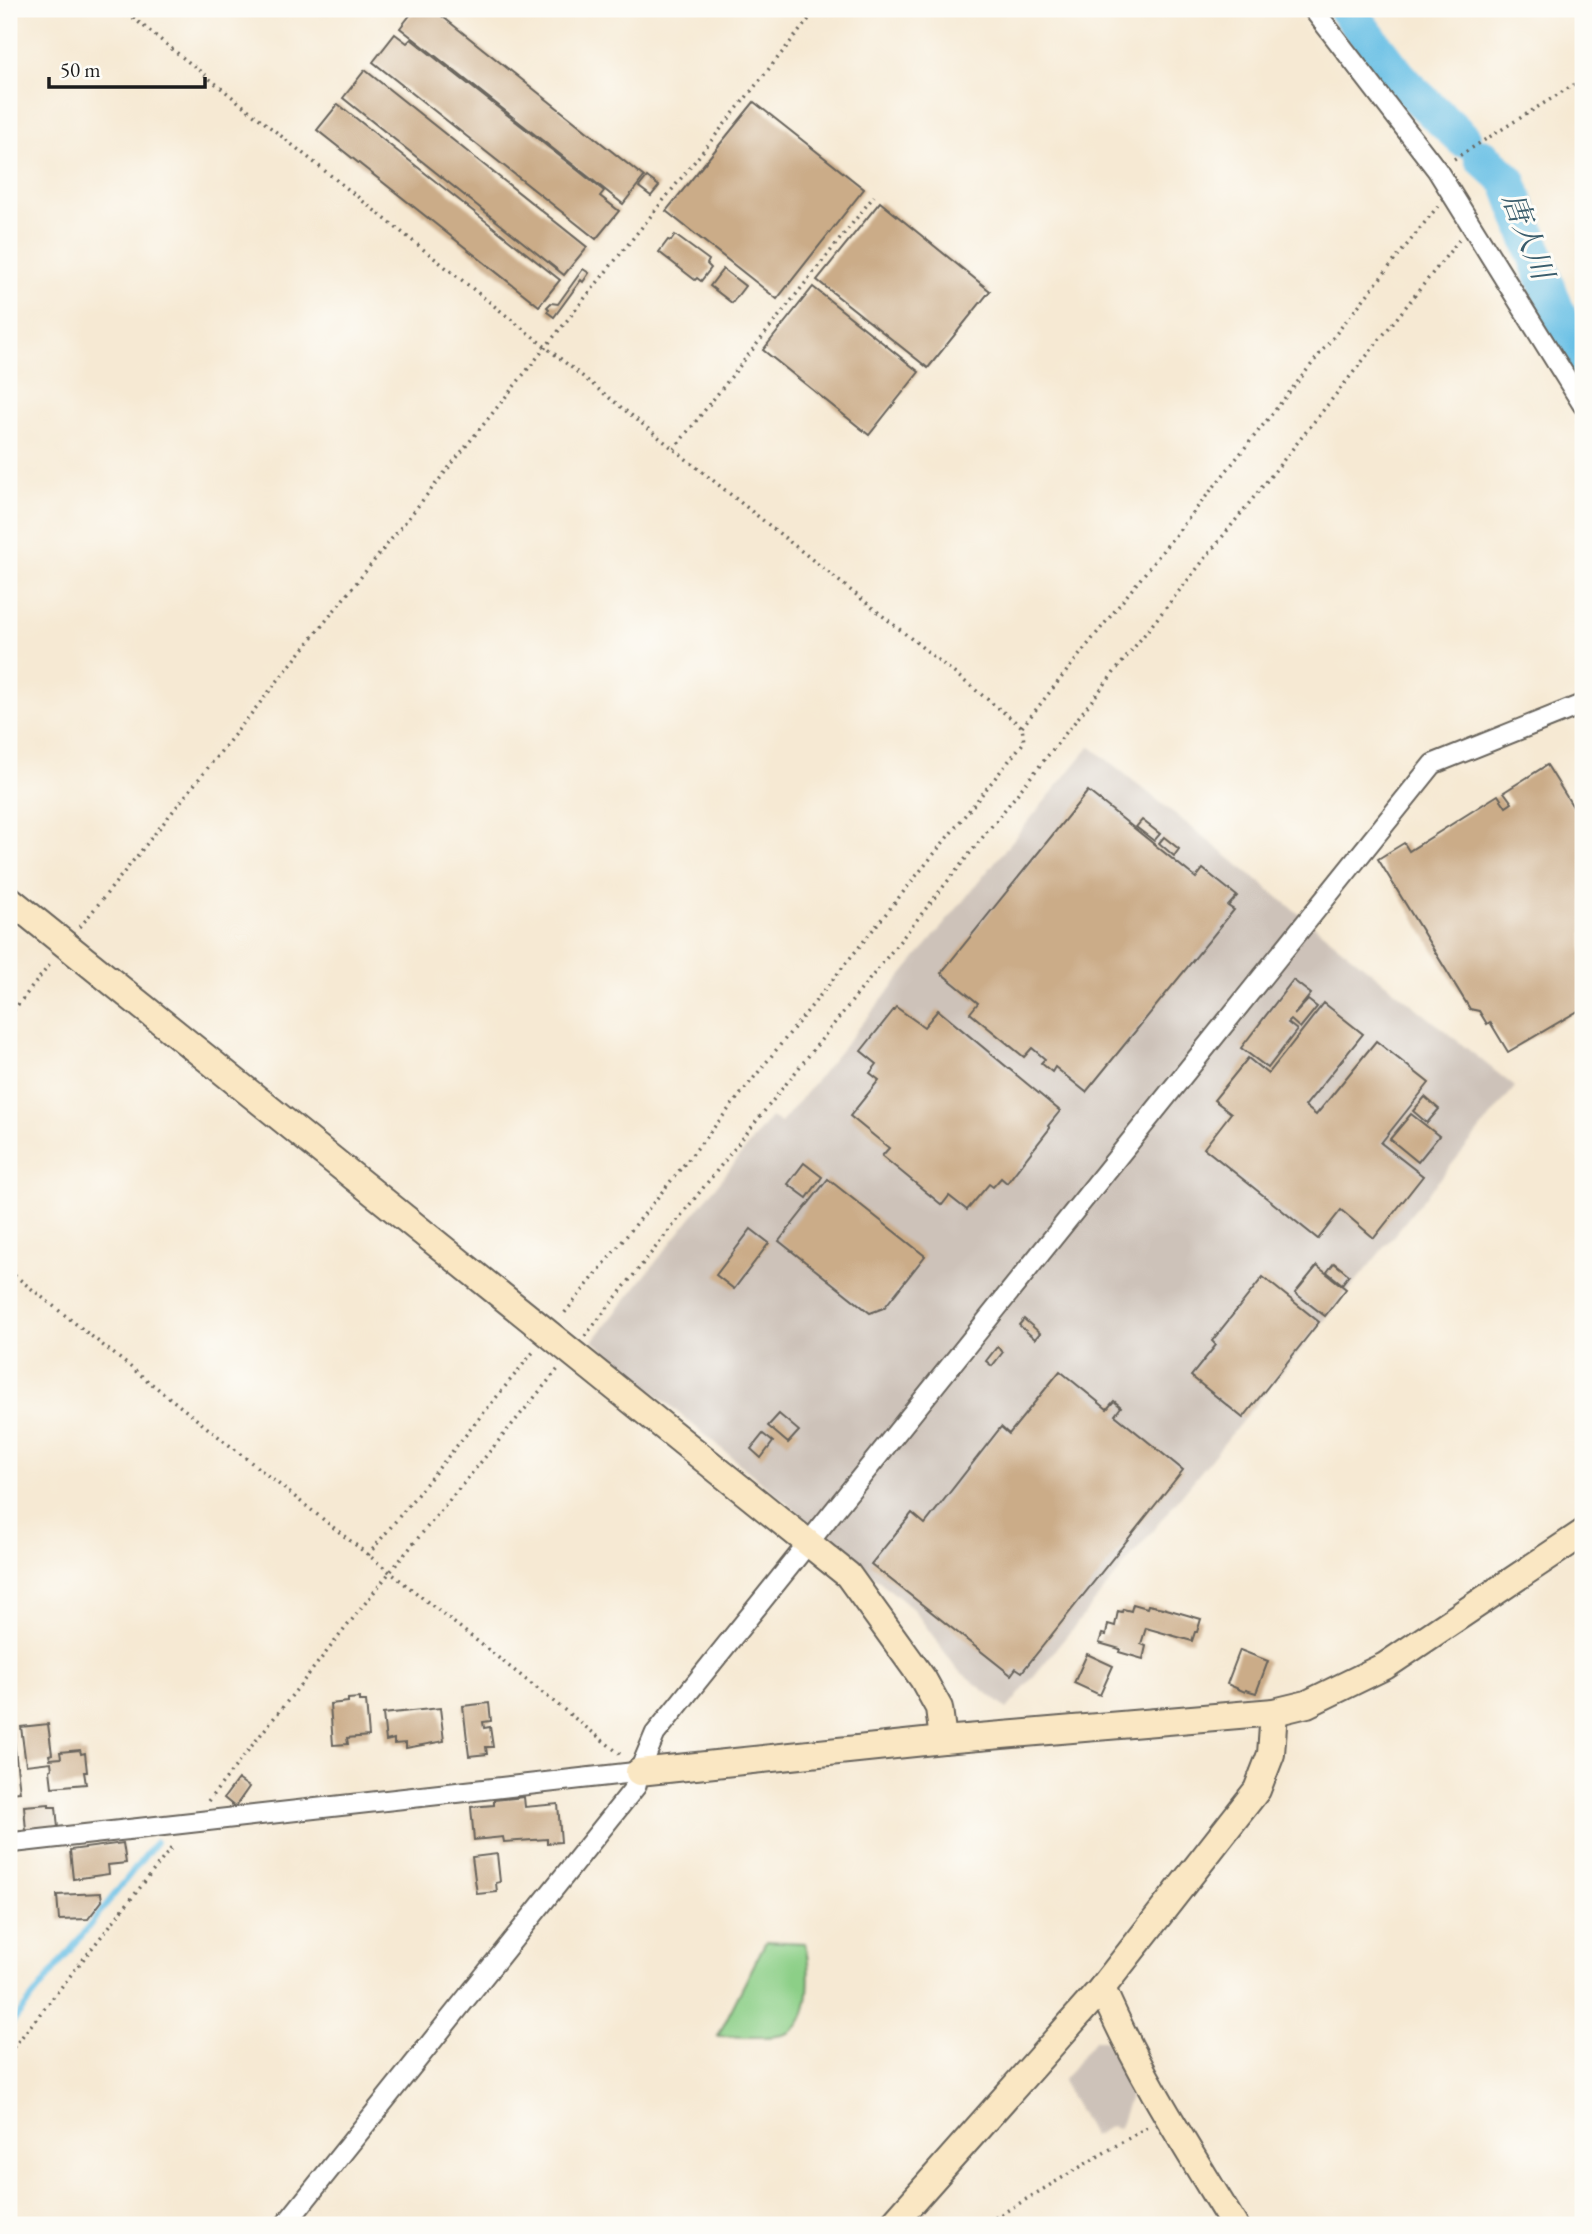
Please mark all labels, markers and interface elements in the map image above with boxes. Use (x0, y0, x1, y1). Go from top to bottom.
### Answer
scale bar (49, 46, 205, 90)
text: 50 m (60, 56, 101, 83)
water label: 唐人川 (1494, 187, 1564, 288)

